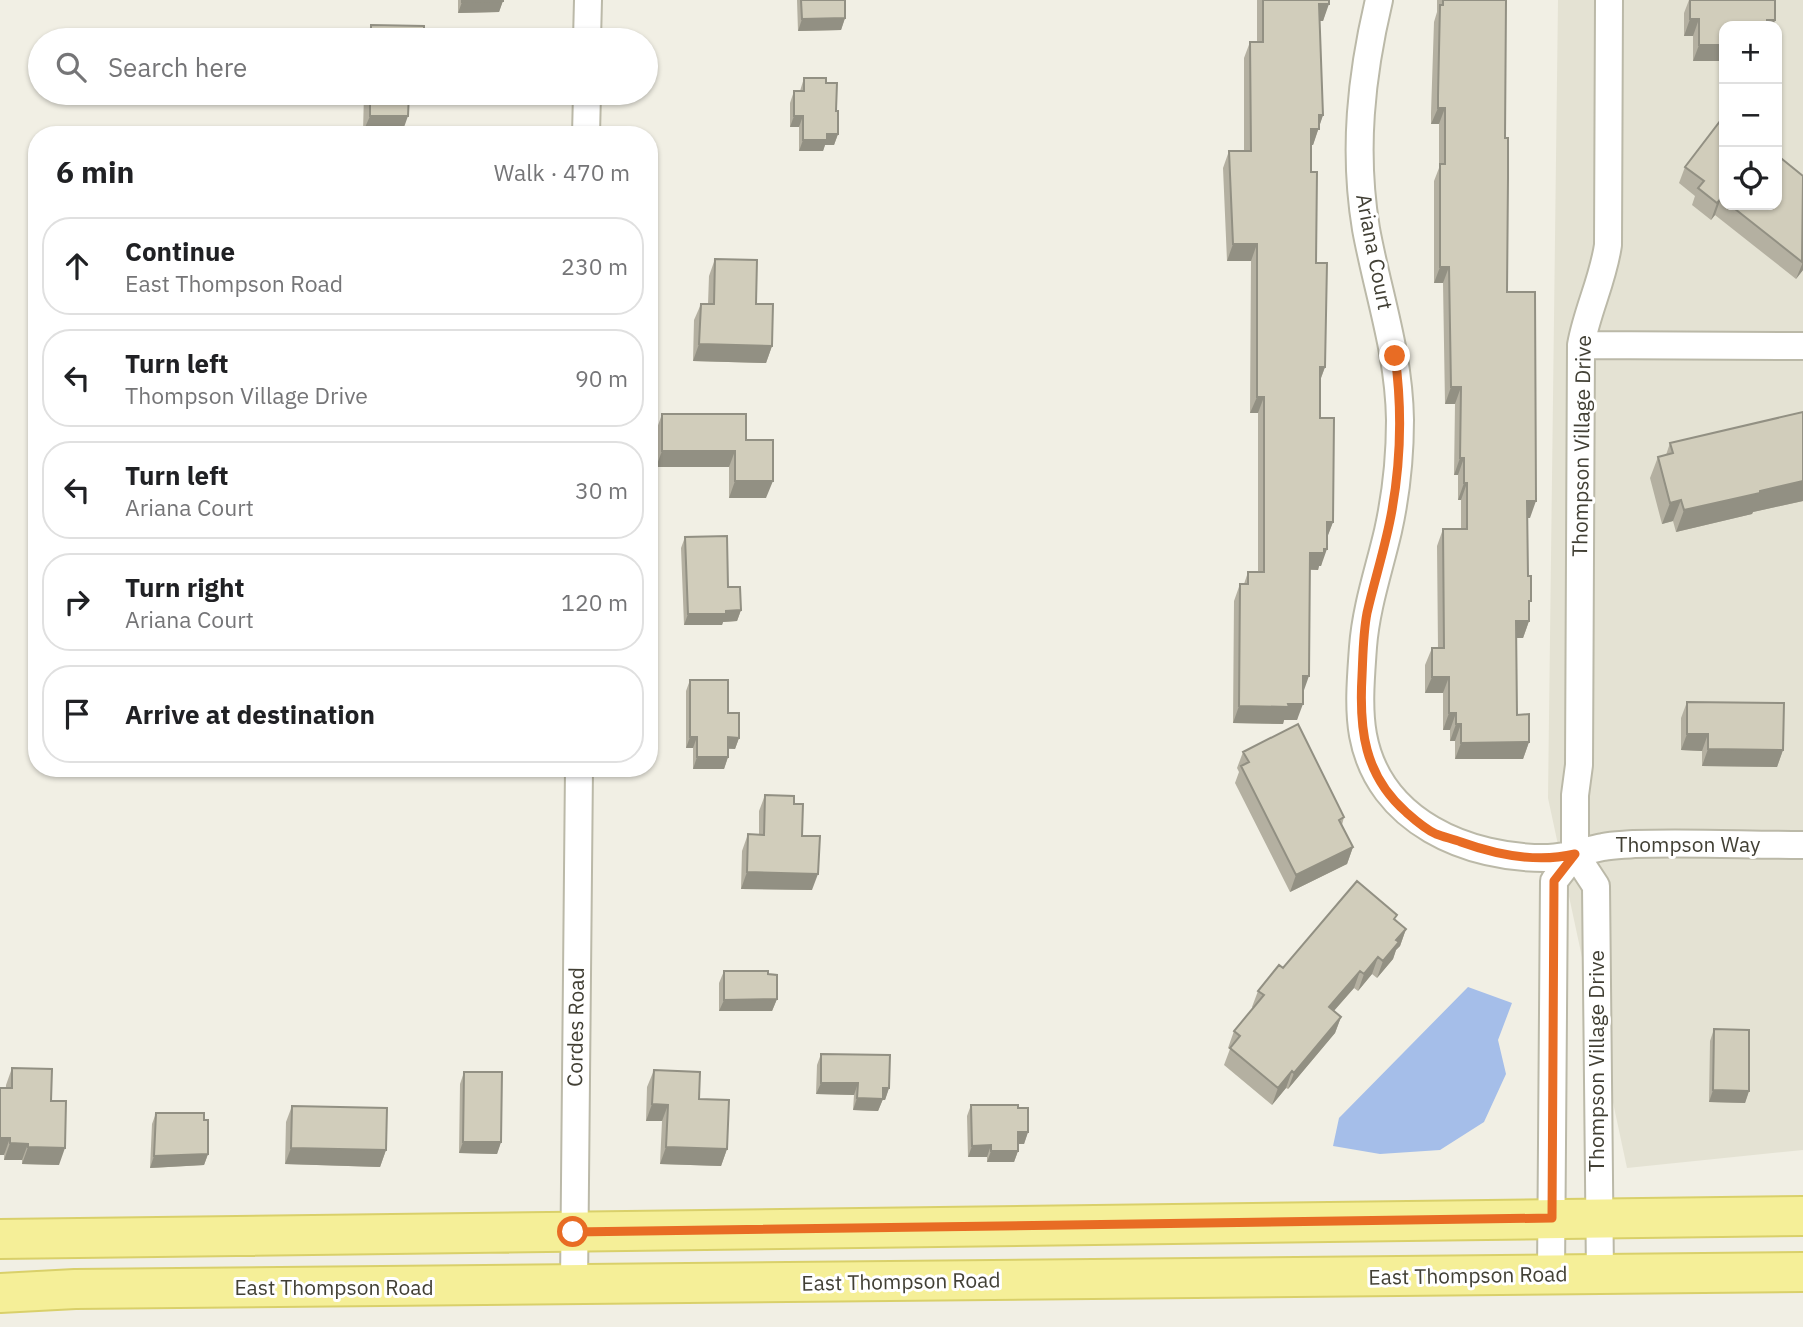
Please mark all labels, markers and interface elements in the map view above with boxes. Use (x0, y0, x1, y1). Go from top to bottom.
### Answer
map controls (1719, 21, 1782, 210)
button: + (1719, 21, 1782, 84)
search box (28, 28, 658, 105)
icon: search (52, 48, 90, 86)
text: Search here (108, 50, 247, 84)
button: − (1719, 84, 1782, 147)
button: locate (1719, 147, 1782, 210)
text: 6 min (56, 152, 134, 191)
text: Walk · 470 m (494, 157, 630, 187)
street label: Ariana Court (1350, 191, 1400, 312)
text: Continue (125, 234, 235, 268)
icon: ahead (58, 247, 96, 285)
text: 230 m (561, 251, 628, 281)
text: East Thompson Road (125, 268, 343, 298)
street label: Thompson Village Drive (1565, 335, 1597, 557)
route end (1379, 340, 1410, 371)
text: Turn left (125, 346, 228, 380)
icon: left (58, 359, 96, 397)
text: 90 m (575, 363, 628, 393)
text: Thompson Village Drive (125, 380, 368, 410)
text: Turn left (125, 458, 228, 492)
icon: left (58, 471, 96, 509)
text: 30 m (575, 475, 628, 505)
text: Ariana Court (125, 492, 254, 522)
text: Turn right (125, 570, 244, 604)
icon: right (58, 583, 96, 621)
text: 120 m (561, 587, 628, 617)
text: Ariana Court (125, 604, 254, 634)
icon: arrive (58, 695, 96, 733)
text: Arrive at destination (125, 697, 375, 731)
street label: Thompson Way (1615, 830, 1761, 858)
street label: Thompson Village Drive (1582, 950, 1610, 1172)
street label: Cordes Road (560, 967, 590, 1087)
route start (557, 1216, 588, 1247)
street label: East Thompson Road (1368, 1259, 1568, 1291)
street label: East Thompson Road (801, 1265, 1001, 1297)
street label: East Thompson Road (234, 1273, 434, 1301)

